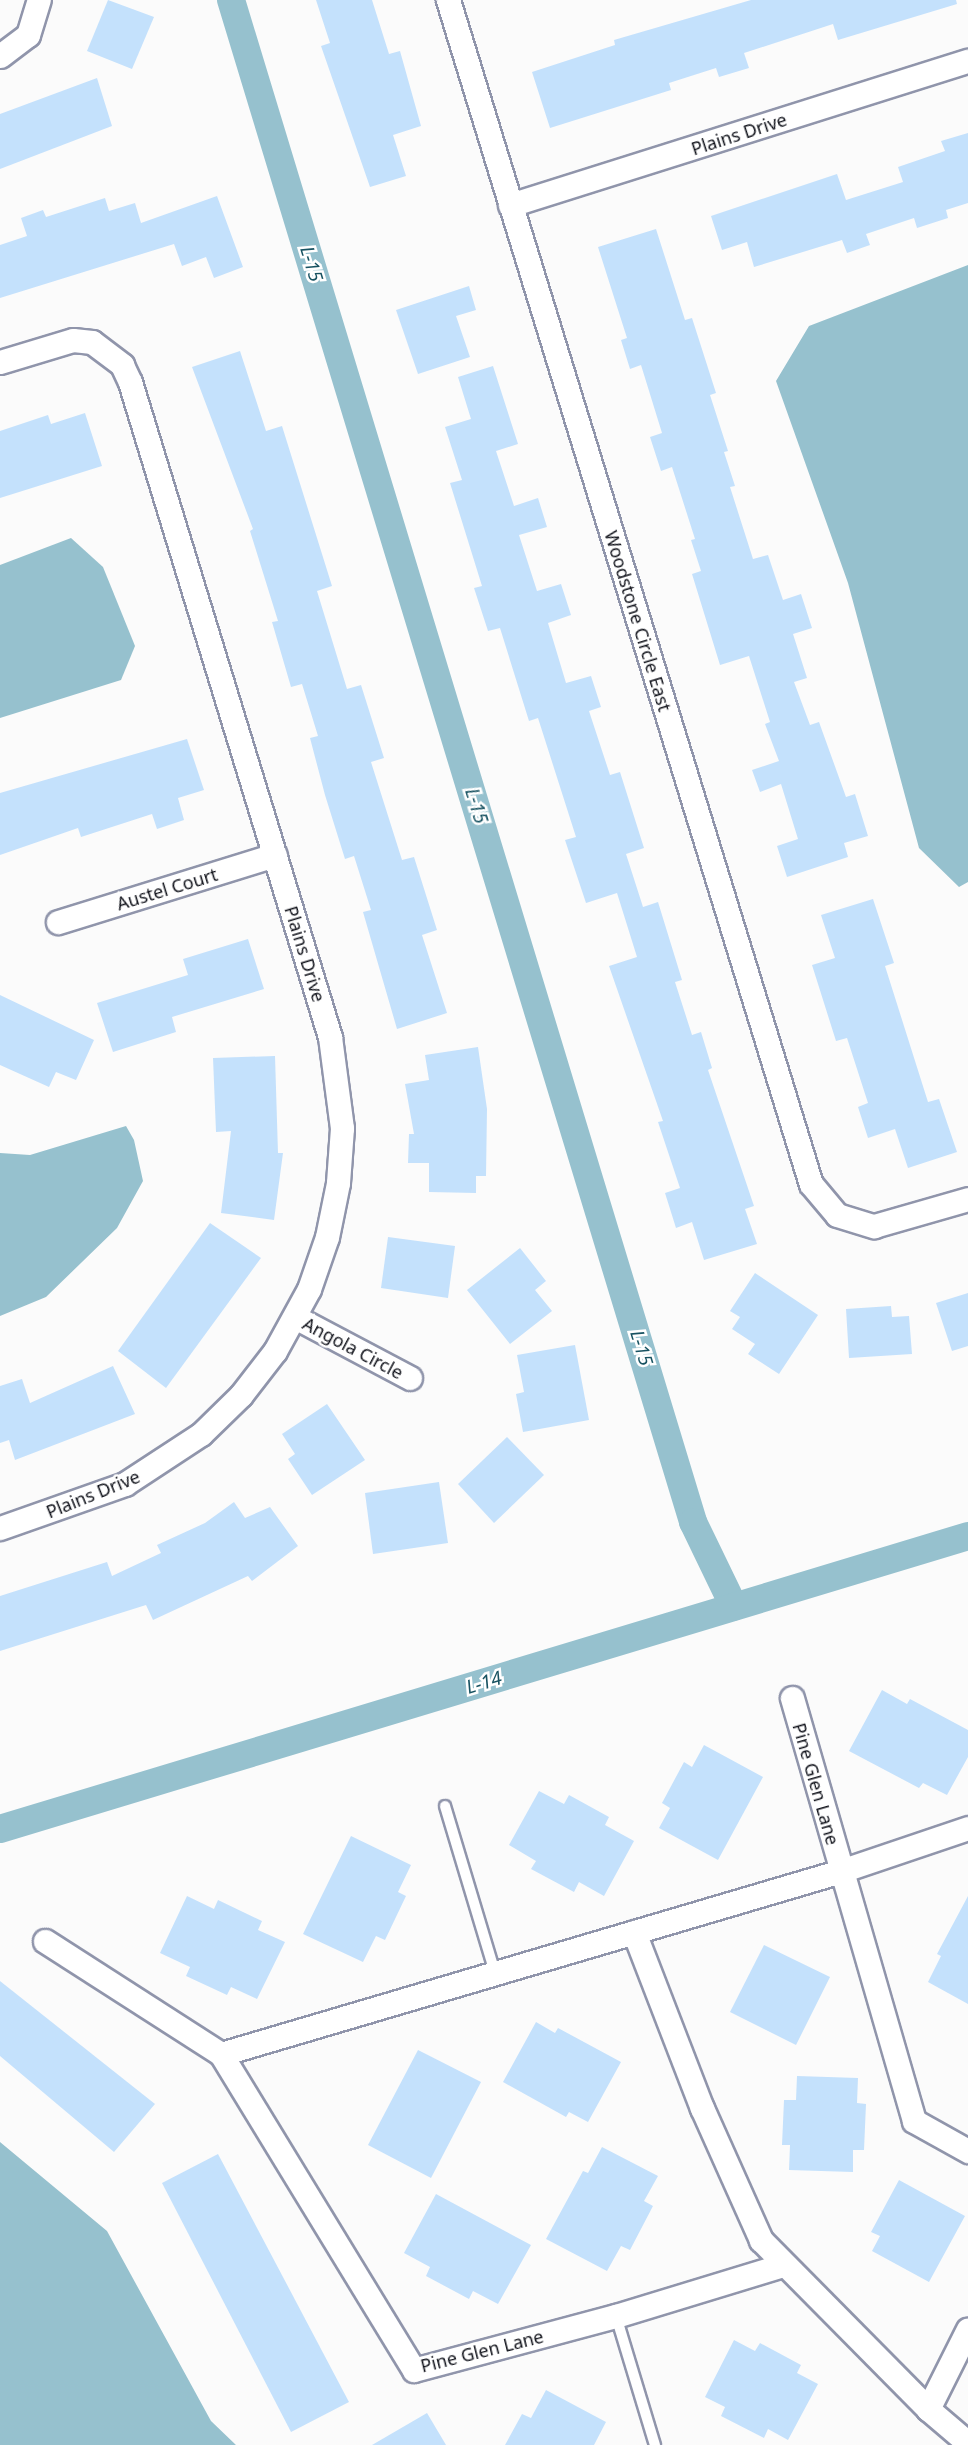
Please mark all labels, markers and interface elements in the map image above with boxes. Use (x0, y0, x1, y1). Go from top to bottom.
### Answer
street label: Plains Drive (688, 108, 790, 160)
water label: L-15 (295, 243, 327, 285)
street label: Woodstone Circle East (600, 528, 676, 714)
water label: L-15 (460, 785, 492, 827)
street label: Austel Court (114, 863, 220, 915)
street label: Plains Drive (280, 903, 330, 1005)
street label: Angola Circle (299, 1313, 407, 1383)
water label: L-15 (625, 1327, 657, 1369)
street label: Plains Drive (43, 1465, 143, 1523)
water label: L-14 (463, 1667, 505, 1699)
street label: Pine Glen Lane (788, 1720, 844, 1848)
street label: Pine Glen Lane (418, 2325, 546, 2377)

